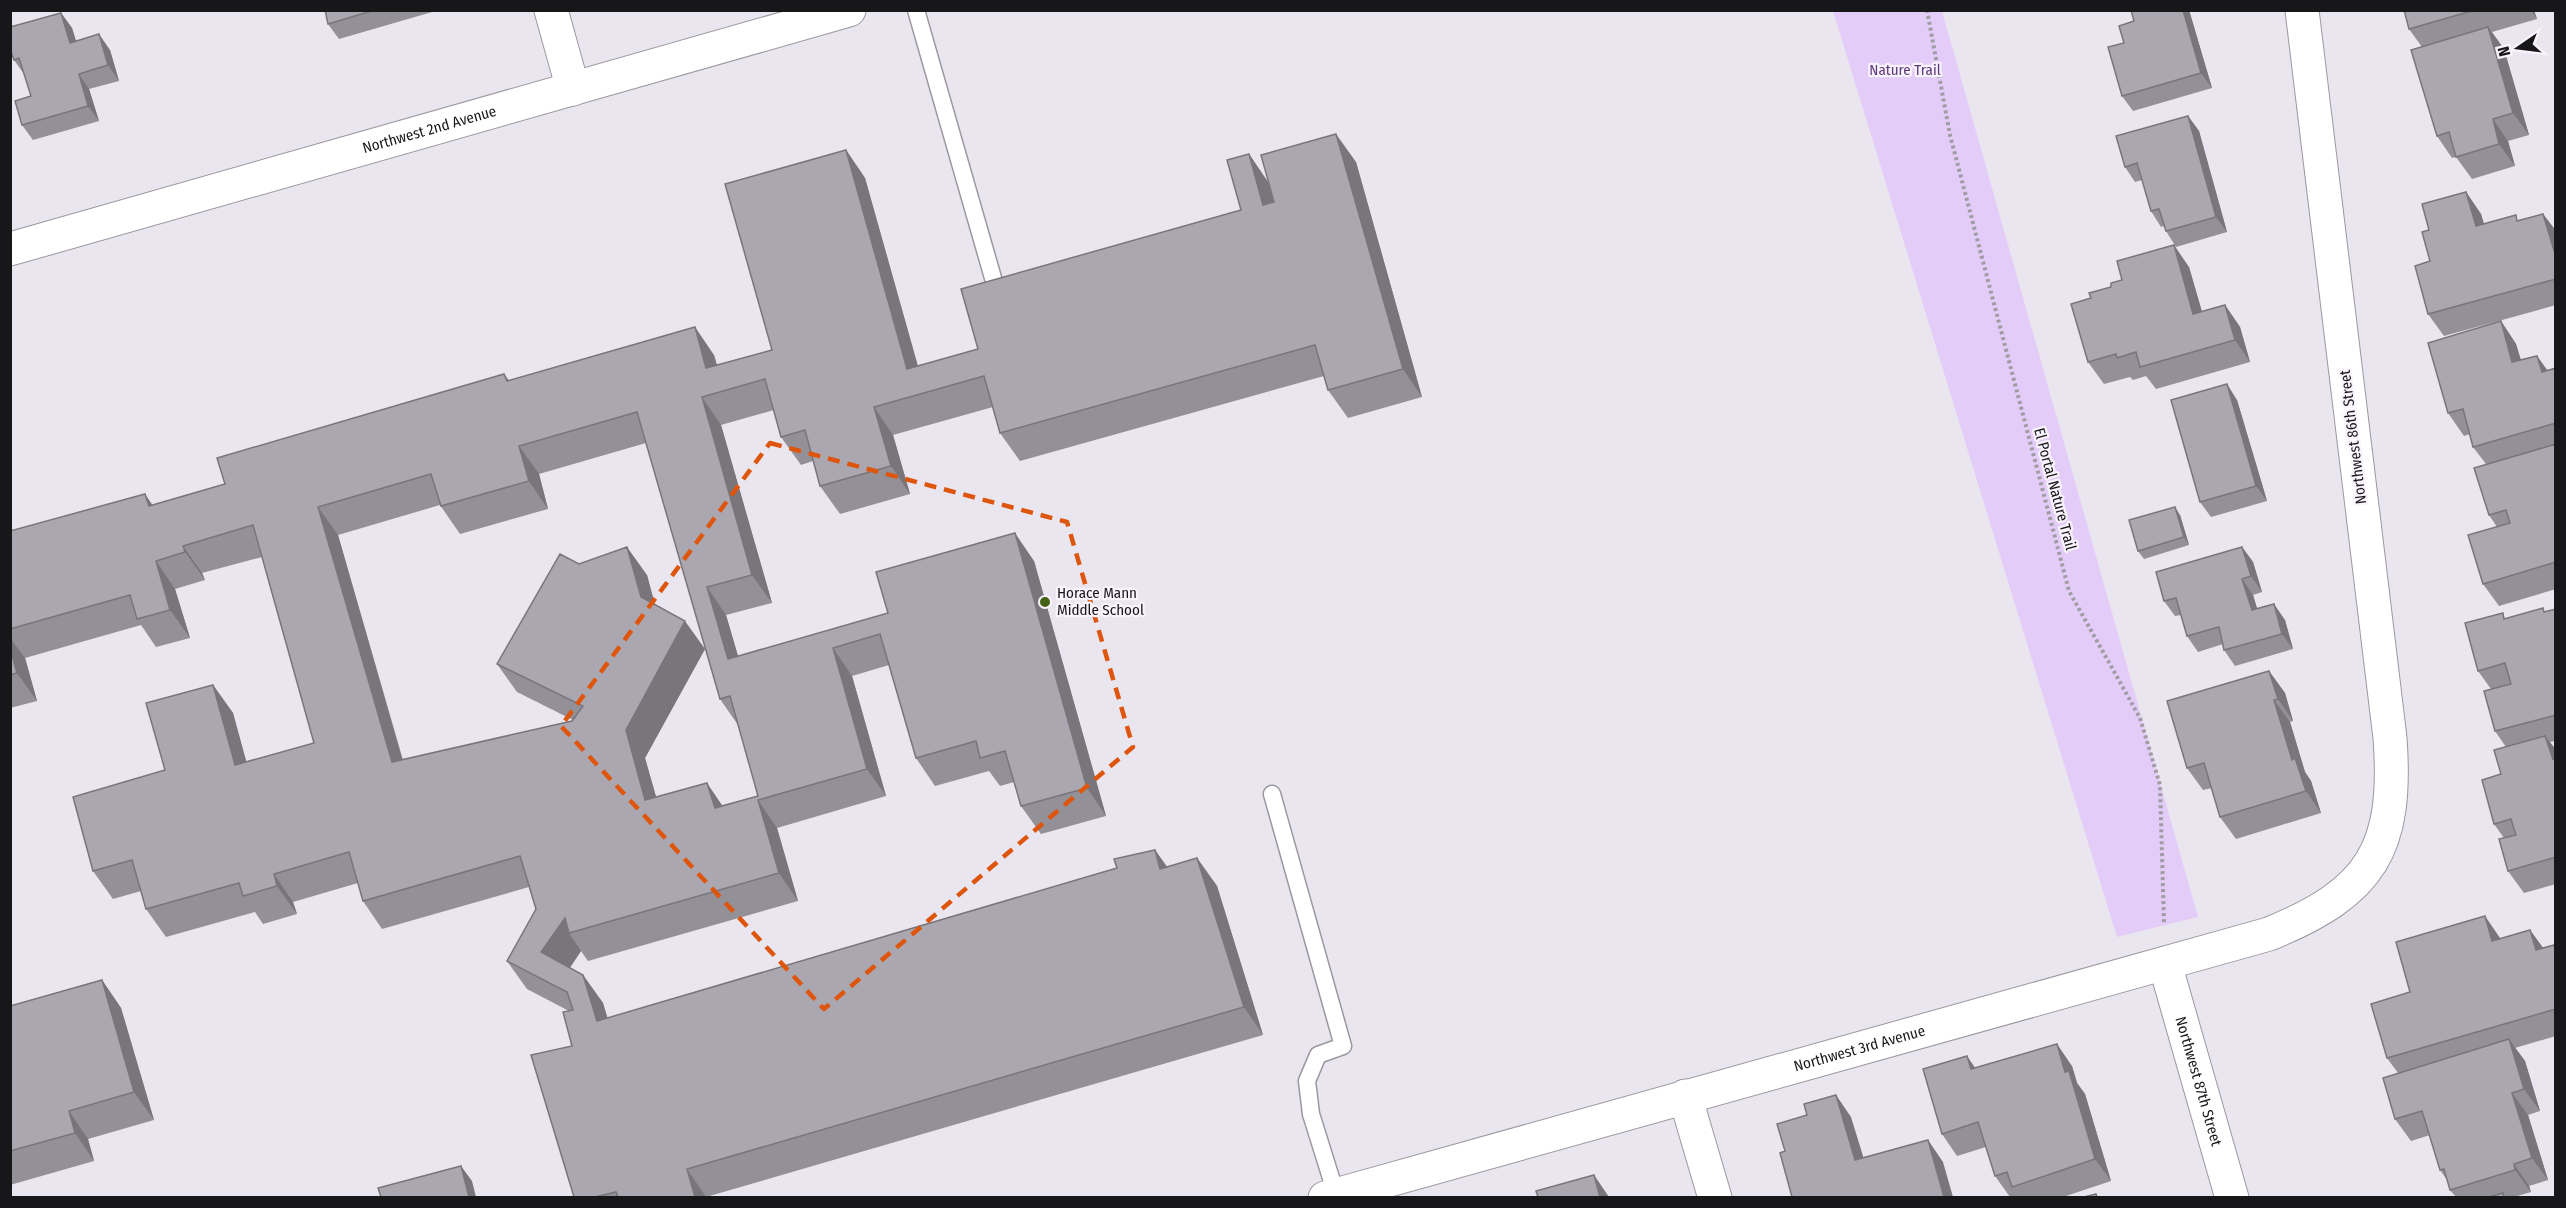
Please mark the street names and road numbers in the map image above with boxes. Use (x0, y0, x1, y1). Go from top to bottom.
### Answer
street label: Northwest 2nd Avenue (360, 102, 498, 157)
street label: Northwest 86th Street (2336, 369, 2370, 505)
street label: El Portal Nature Trail (2030, 426, 2080, 552)
street label: Northwest 87th Street (2172, 1014, 2226, 1148)
street label: Northwest 3rd Avenue (1792, 1022, 1927, 1075)

